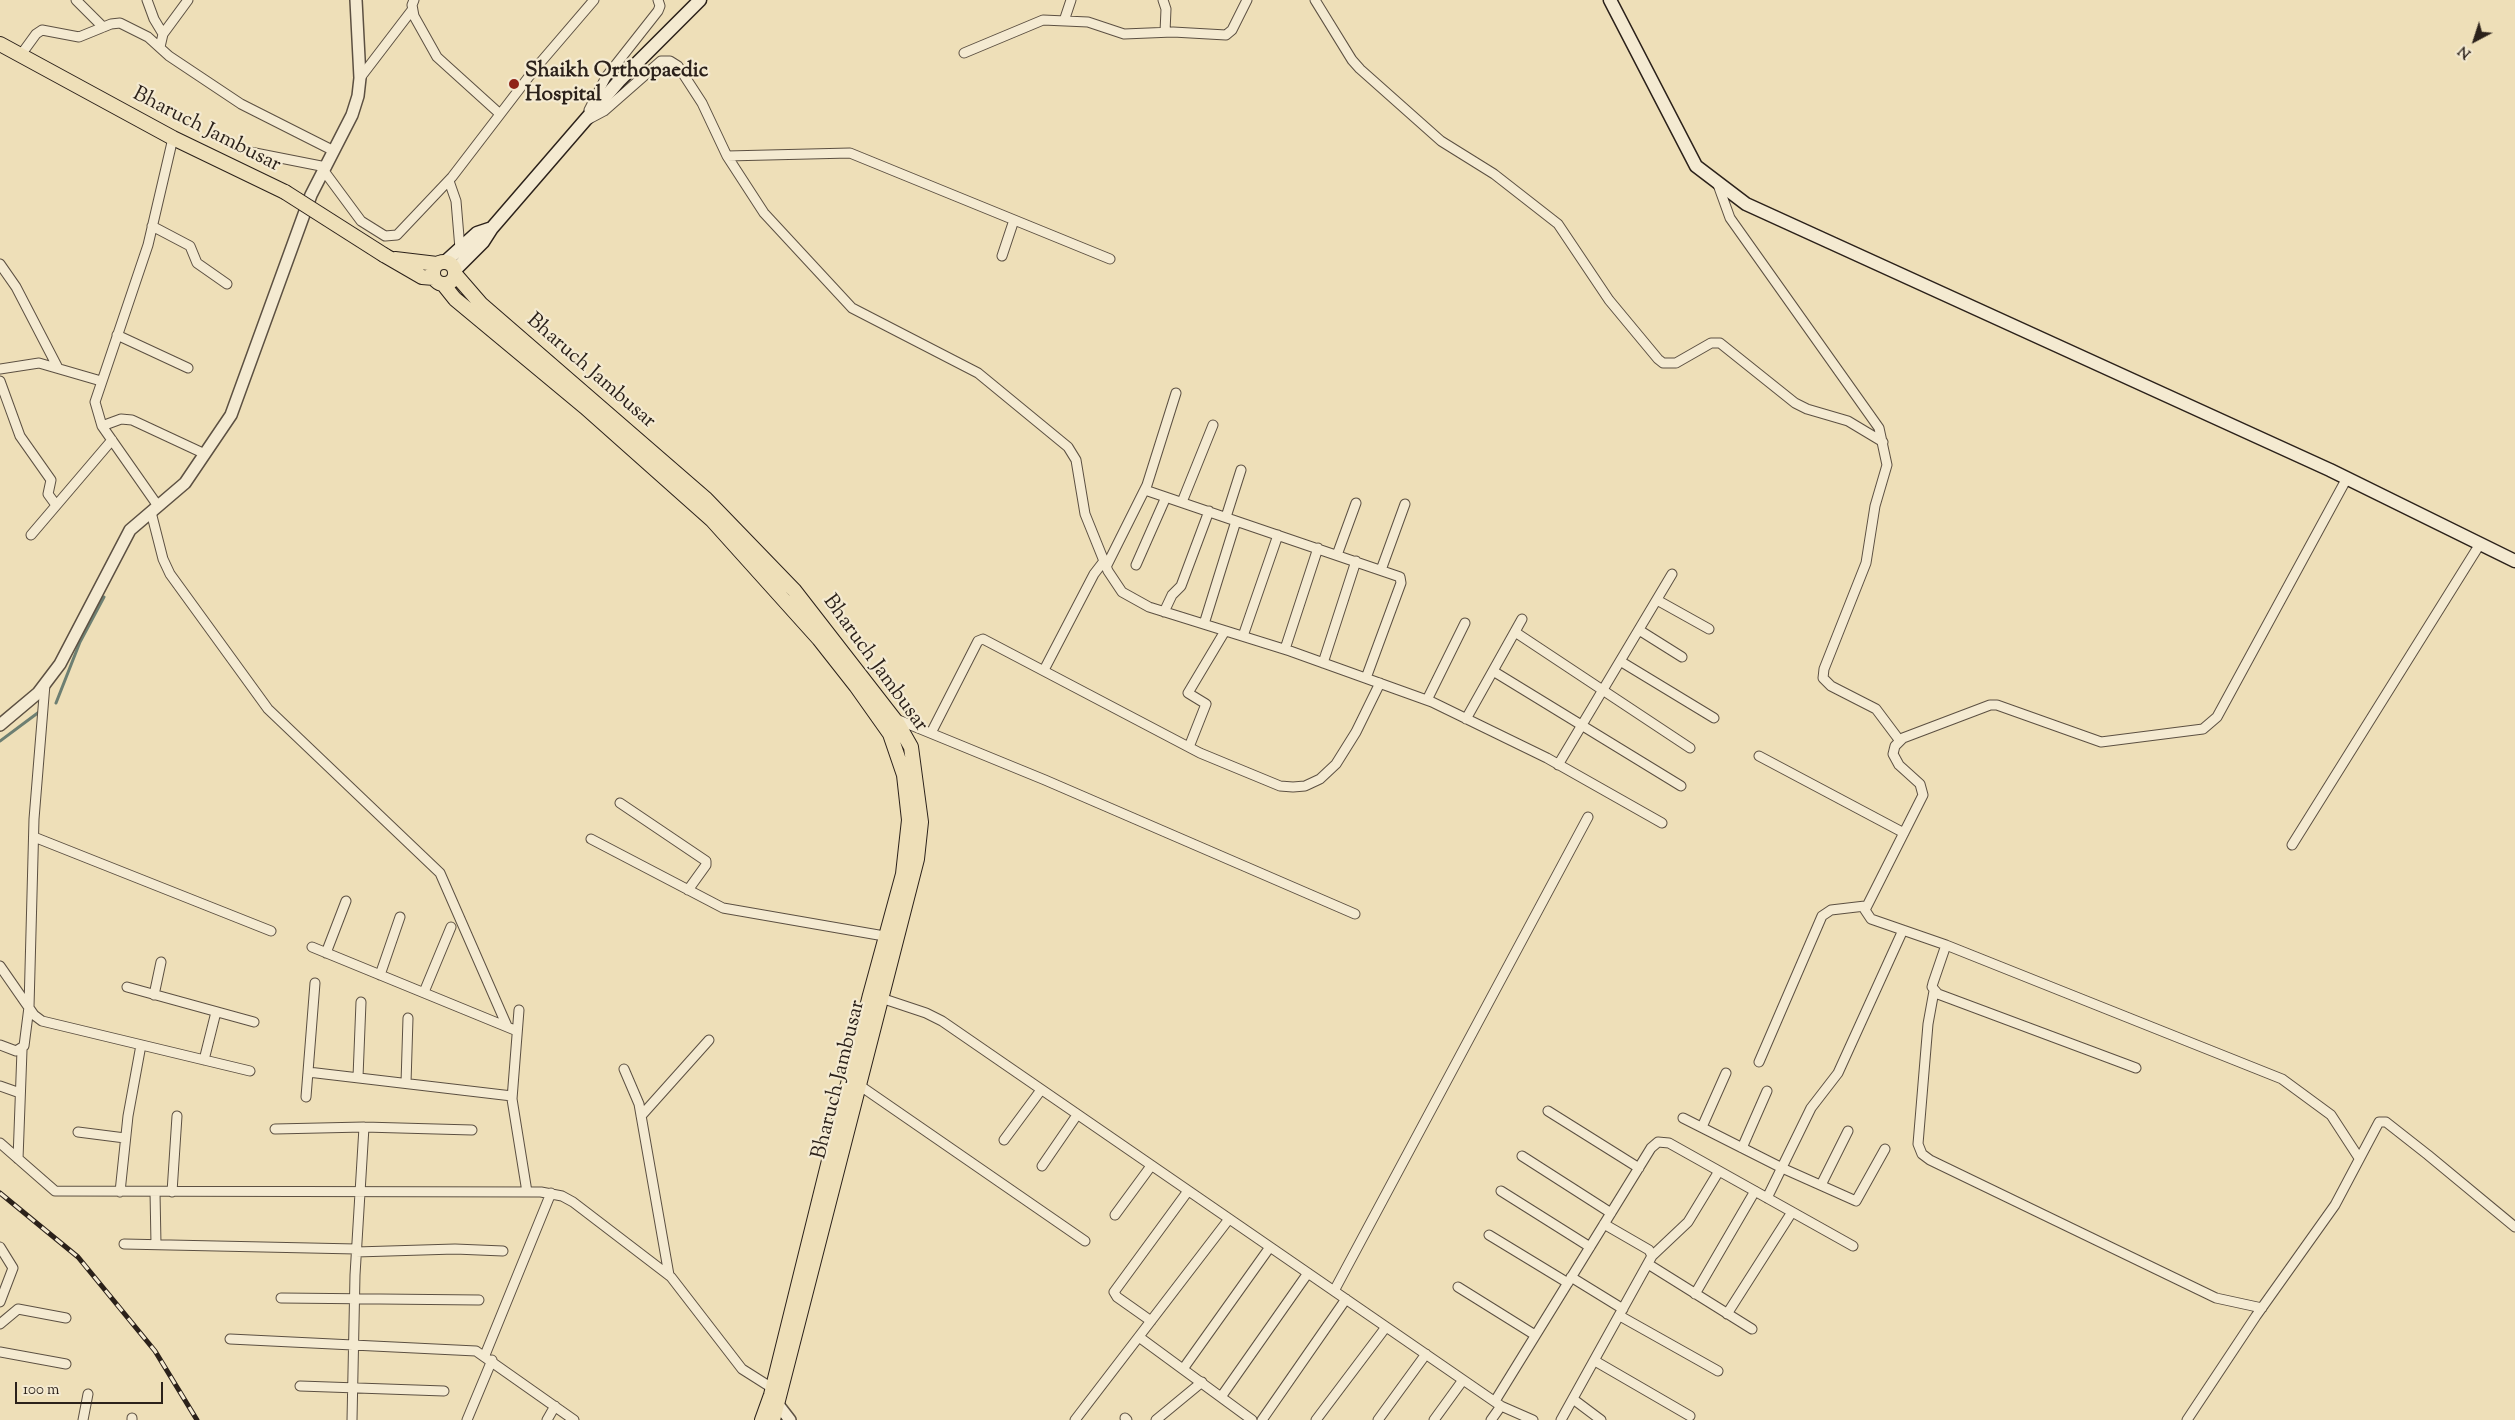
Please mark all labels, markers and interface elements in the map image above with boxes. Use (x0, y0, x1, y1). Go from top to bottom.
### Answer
north arrow (2450, 15, 2500, 65)
text: N (2455, 40, 2476, 63)
place label: Shaikh Orthopaedic Hospital (525, 59, 708, 109)
marker: Shaikh Orthopaedic Hospital (507, 77, 521, 91)
street label: Bharuch Jambusar (128, 83, 284, 179)
street label: Bharuch Jambusar (520, 309, 660, 435)
street label: Bharuch Jambusar (816, 591, 932, 737)
street label: Bharuch Jambusar (808, 998, 872, 1162)
scale bar (18, 1372, 165, 1404)
text: 100 m (23, 1380, 59, 1401)

